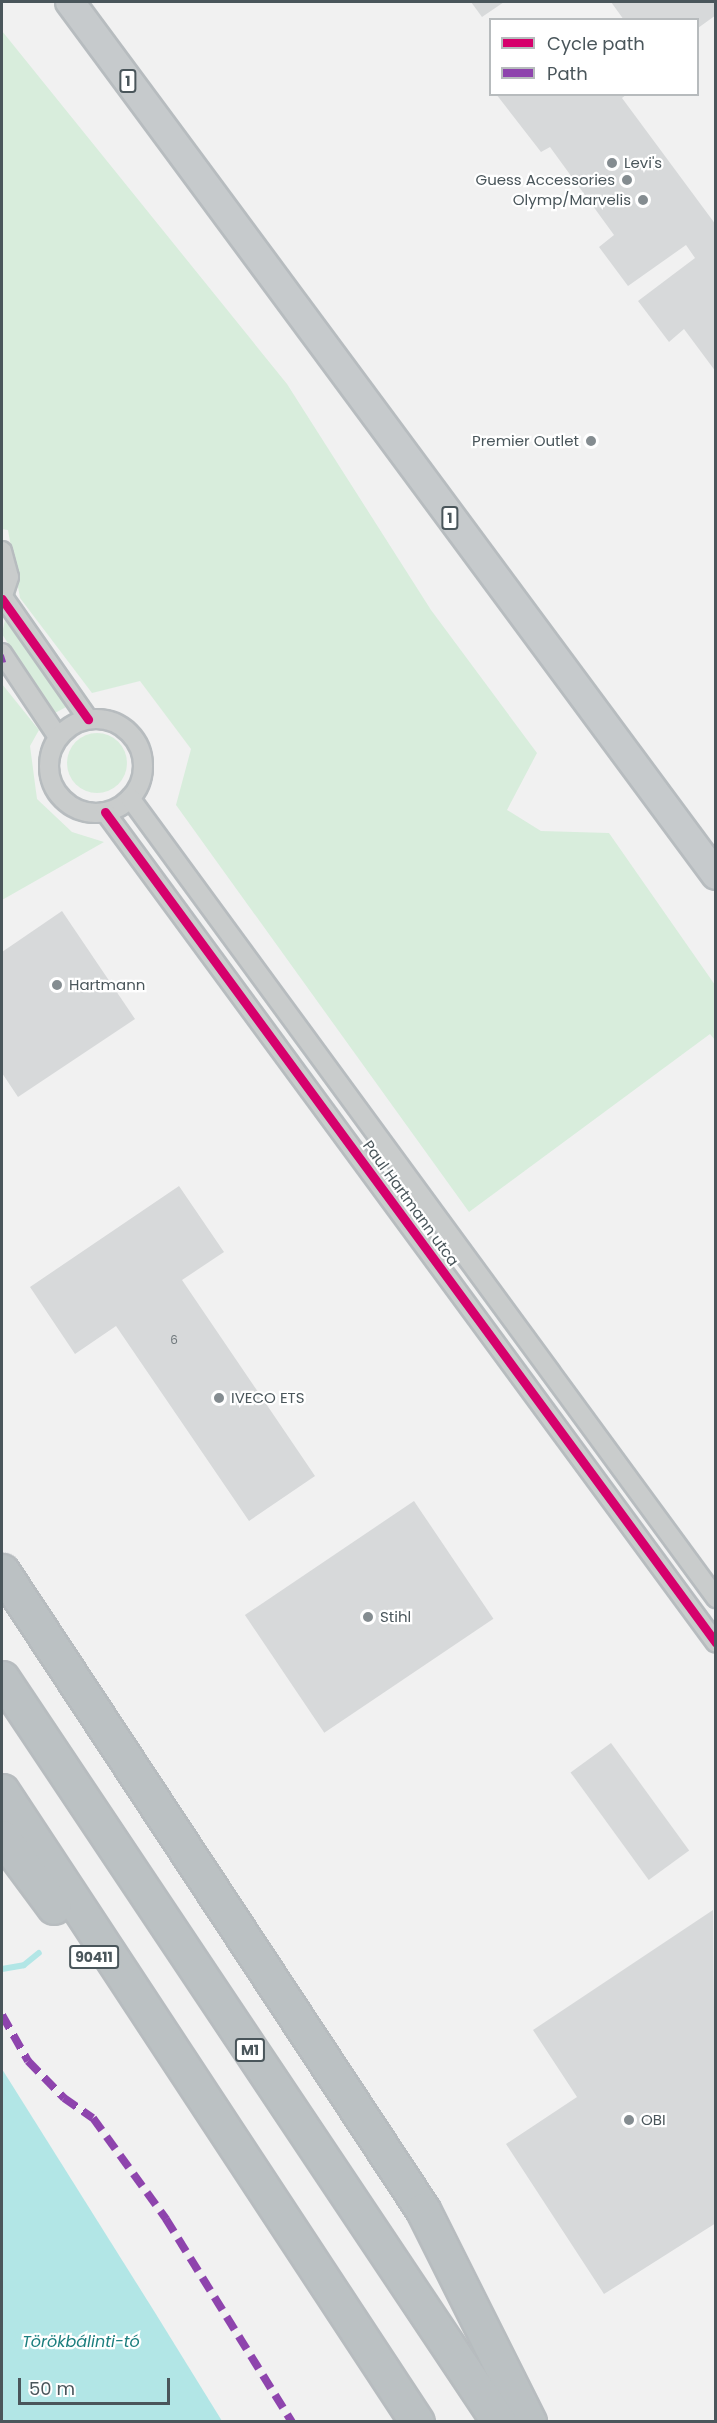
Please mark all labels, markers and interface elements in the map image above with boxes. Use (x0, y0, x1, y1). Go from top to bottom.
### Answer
legend (489, 18, 699, 96)
text: Cycle path (547, 31, 645, 56)
text: Path (547, 61, 588, 86)
road number: 1 (119, 70, 137, 92)
place label: Levi's (624, 154, 662, 172)
marker: Levi's (605, 156, 619, 170)
place label: Guess Accessories (475, 171, 615, 189)
marker: Guess Accessories (620, 173, 634, 187)
place label: Olymp/Marvelis (513, 191, 631, 209)
marker: Olymp/Marvelis (636, 193, 650, 207)
place label: Premier Outlet (472, 432, 579, 450)
marker: Premier Outlet (584, 434, 598, 448)
road number: 1 (441, 507, 459, 529)
place label: Hartmann (69, 976, 145, 994)
marker: Hartmann (50, 978, 64, 992)
street label: Paul Hartmann utca (359, 1137, 463, 1269)
house number: 6 (170, 1333, 178, 1347)
place label: IVECO ETS (231, 1389, 305, 1407)
marker: IVECO ETS (212, 1391, 226, 1405)
place label: Stihl (380, 1608, 411, 1626)
marker: Stihl (361, 1610, 375, 1624)
road number: 90411 (68, 1946, 119, 1968)
road number: M1 (234, 2039, 266, 2061)
place label: OBI (641, 2111, 666, 2129)
marker: OBI (622, 2113, 636, 2127)
water label: Törökbálinti-tó (22, 2332, 140, 2352)
scale bar (21, 2366, 172, 2404)
text: 50 m (29, 2376, 75, 2401)

